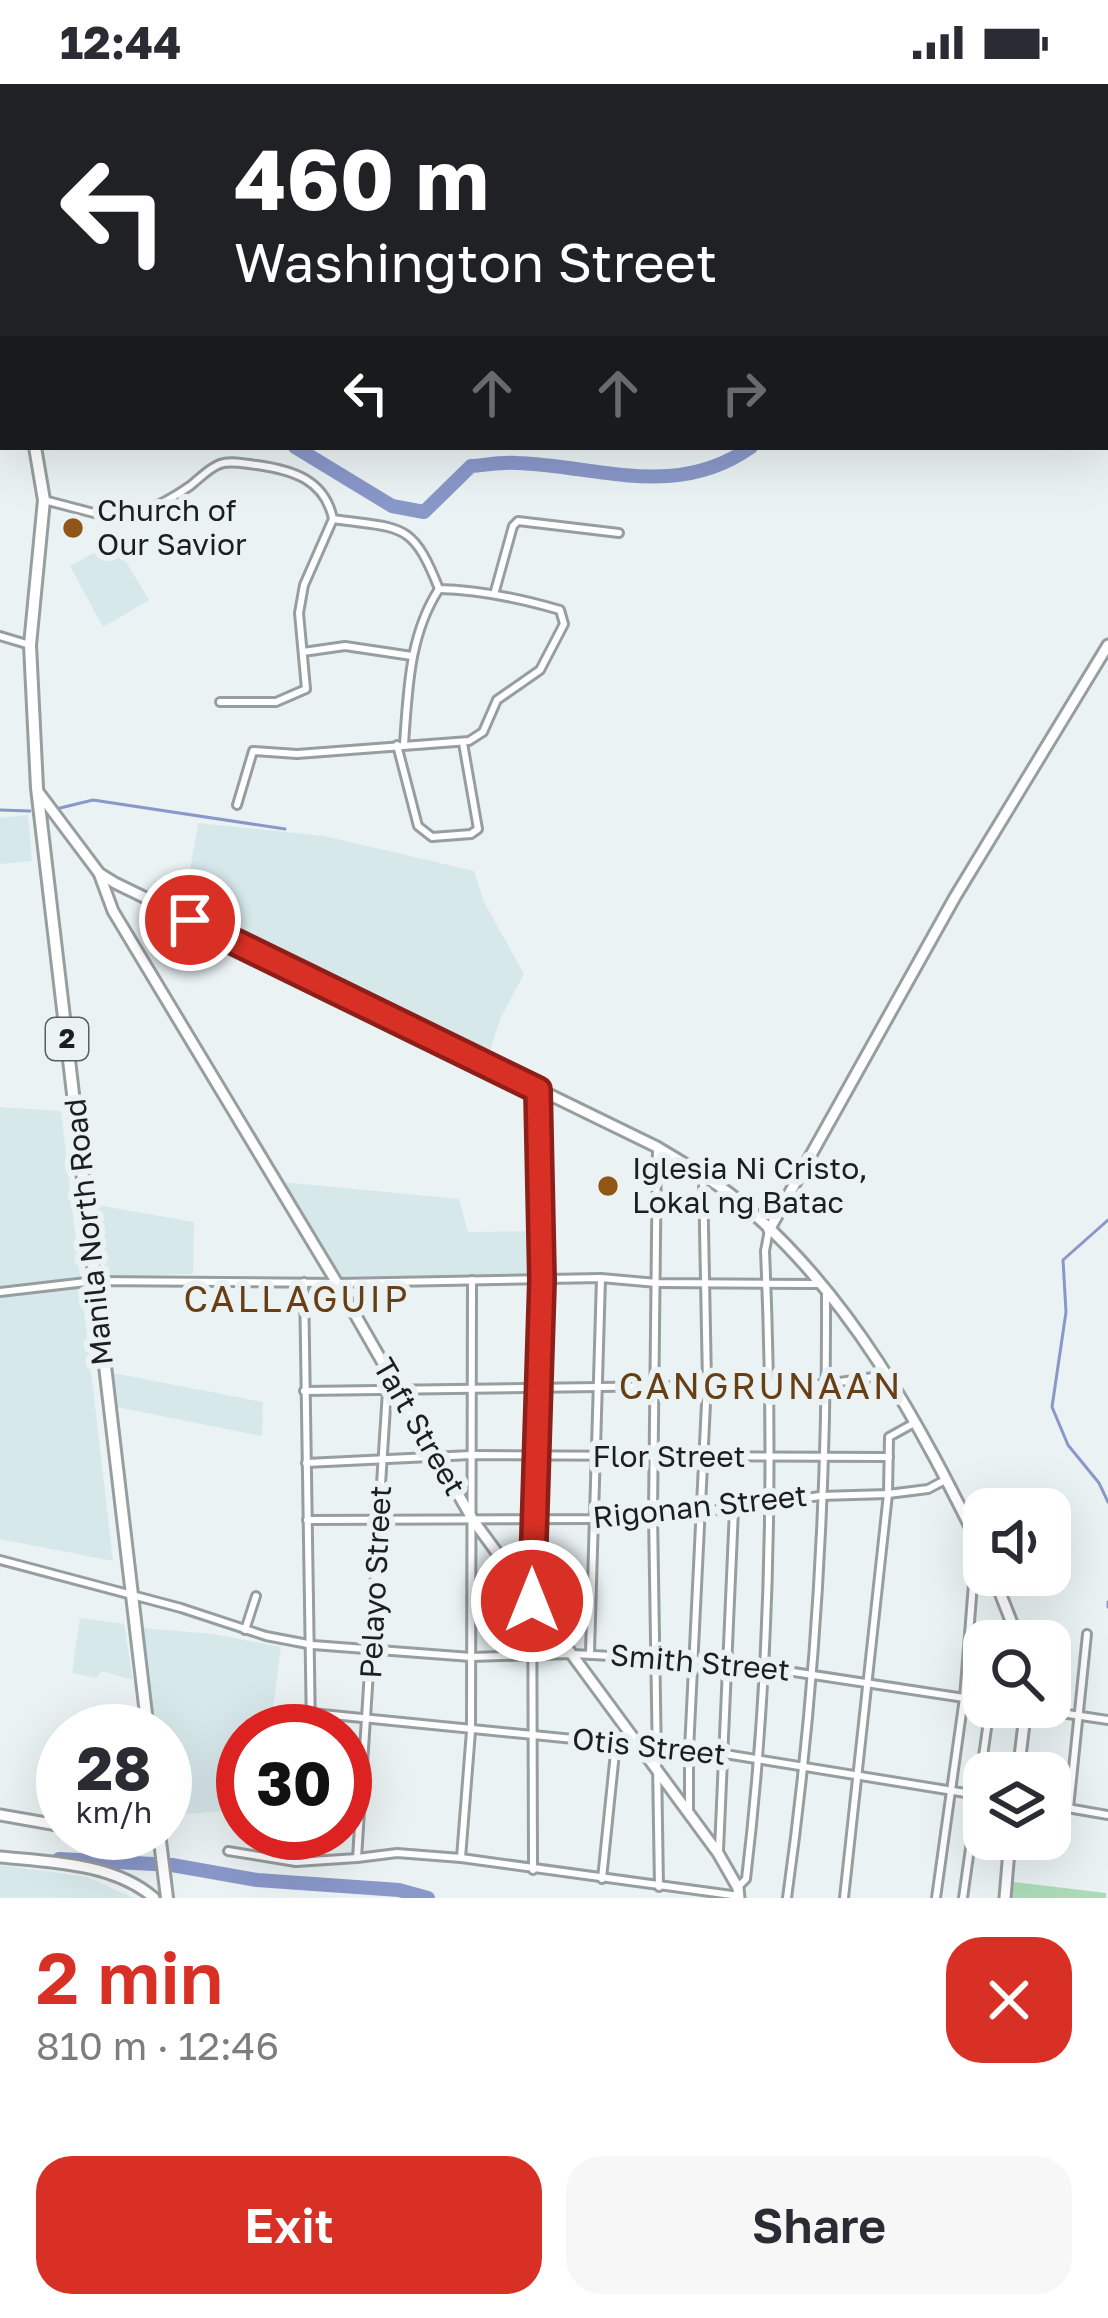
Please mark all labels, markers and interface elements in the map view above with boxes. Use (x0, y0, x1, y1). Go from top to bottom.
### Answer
text: 12:44 (60, 15, 181, 69)
text: 460 m (234, 128, 489, 228)
icon: left (36, 132, 192, 288)
text: Washington Street (234, 229, 717, 294)
icon: left (333, 360, 399, 426)
icon: ahead (459, 360, 525, 426)
icon: ahead (585, 360, 651, 426)
icon: right (711, 360, 777, 426)
place label: Church of Our Savior (97, 492, 247, 562)
marker: Church of Our Savior (60, 515, 86, 541)
pin (139, 869, 241, 971)
icon: arrive (157, 887, 223, 953)
road number: 2 (46, 1018, 88, 1060)
street label: Manila North Road (56, 1097, 120, 1367)
place label: Iglesia Ni Cristo, Lokal ng Batac (632, 1150, 868, 1220)
marker: Iglesia Ni Cristo, Lokal ng Batac (595, 1173, 621, 1199)
district label: CALLAGUIP (184, 1277, 410, 1320)
street label: Taft Street (366, 1352, 474, 1501)
district label: CANGRUNAAN (619, 1364, 903, 1407)
street label: Flor Street (592, 1438, 746, 1474)
street label: Rigonan Street (591, 1477, 809, 1535)
street label: Pelayo Street (352, 1485, 398, 1679)
map controls (963, 1488, 1071, 1860)
button: sound (963, 1488, 1071, 1596)
position arrow (469, 1538, 595, 1664)
button: search (963, 1620, 1071, 1728)
street label: Smith Street (609, 1636, 792, 1688)
speed limit sign: 30 (216, 1704, 372, 1860)
street label: Otis Street (570, 1720, 728, 1772)
text: 28 (76, 1731, 151, 1803)
button: layers (963, 1752, 1071, 1860)
text: km/h (76, 1794, 152, 1830)
text: 2 min (36, 1933, 223, 2020)
button: close (946, 1937, 1072, 2063)
text: 810 m · 12:46 (36, 2022, 279, 2069)
button: Exit (36, 2156, 542, 2294)
button: Share (566, 2156, 1072, 2294)

